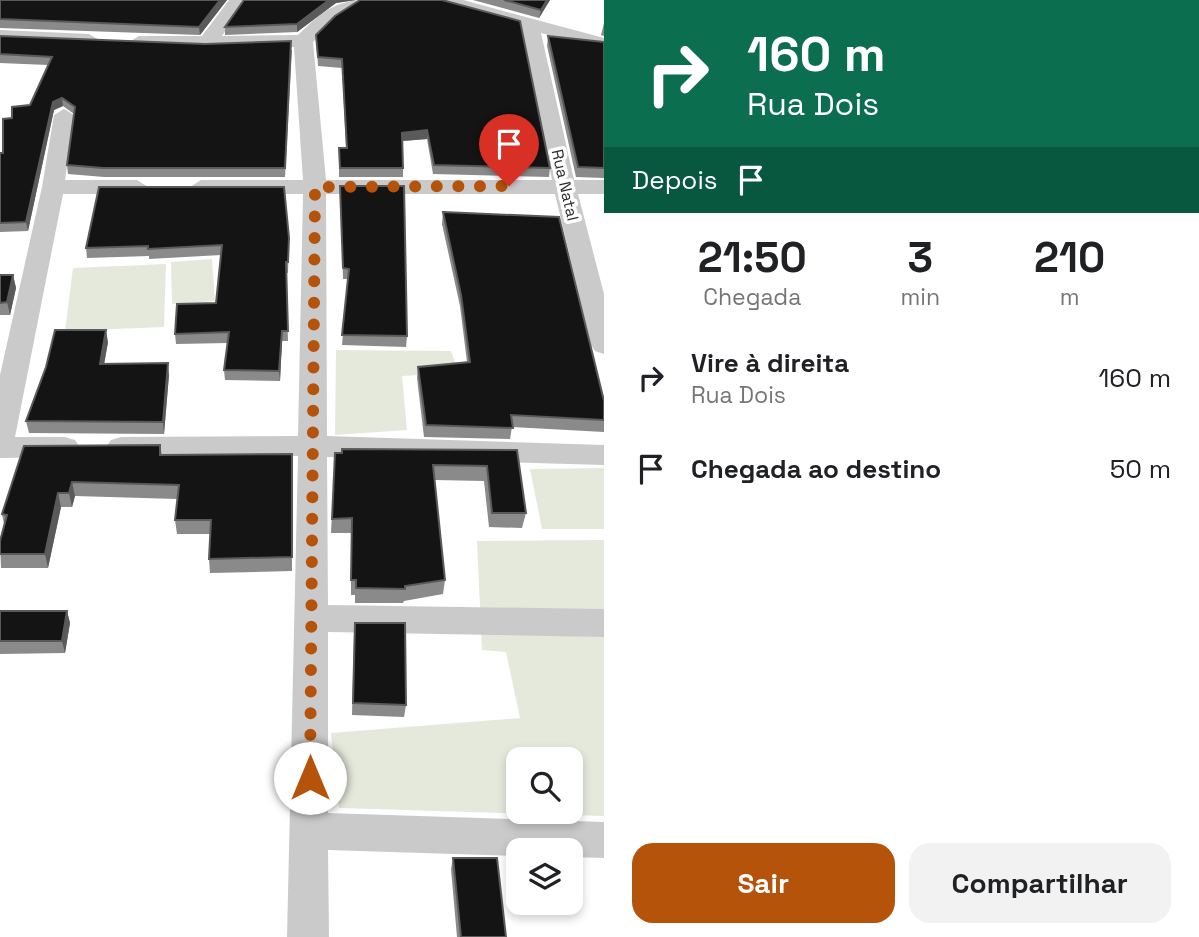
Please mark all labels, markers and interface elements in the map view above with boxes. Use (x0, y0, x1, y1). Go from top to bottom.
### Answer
text: 160 m (747, 23, 885, 85)
icon: right (632, 28, 723, 119)
text: Rua Dois (747, 84, 879, 124)
pin (479, 114, 539, 186)
icon: arrive (490, 125, 528, 163)
street label: Rua Natal (547, 147, 583, 223)
icon: arrive (732, 161, 770, 199)
text: Depois (632, 163, 718, 197)
text: 21:50 (698, 231, 807, 284)
text: 3 (908, 231, 933, 284)
text: 210 (1034, 231, 1105, 284)
text: Chegada (703, 282, 801, 312)
text: min (901, 282, 940, 312)
text: m (1060, 282, 1079, 312)
text: Vire à direita (691, 346, 849, 380)
icon: right (632, 359, 670, 397)
text: 160 m (1099, 361, 1171, 395)
text: Rua Dois (691, 380, 786, 410)
icon: arrive (632, 450, 670, 488)
text: Chegada ao destino (691, 452, 941, 486)
text: 50 m (1110, 452, 1171, 486)
position arrow (273, 741, 347, 815)
map controls (506, 747, 583, 915)
button: search (506, 747, 583, 824)
button: layers (506, 838, 583, 915)
button: Sair (632, 843, 895, 923)
button: Compartilhar (909, 843, 1171, 923)

